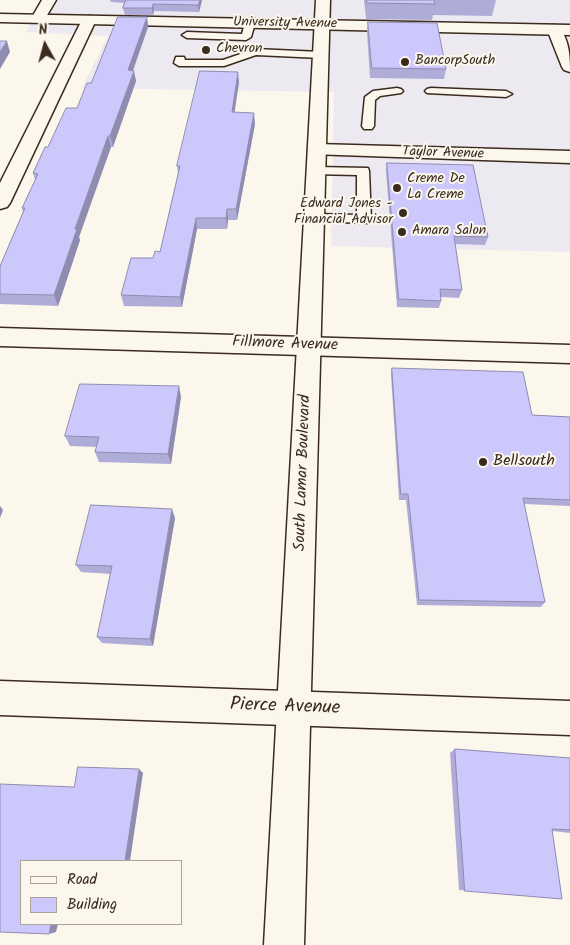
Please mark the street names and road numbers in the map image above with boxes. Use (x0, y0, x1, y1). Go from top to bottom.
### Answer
street label: University Avenue (233, 15, 337, 33)
street label: Taylor Avenue (402, 144, 484, 164)
street label: Fillmore Avenue (232, 334, 338, 356)
street label: South Lamar Boulevard (292, 394, 316, 552)
street label: Pierce Avenue (230, 695, 340, 721)

